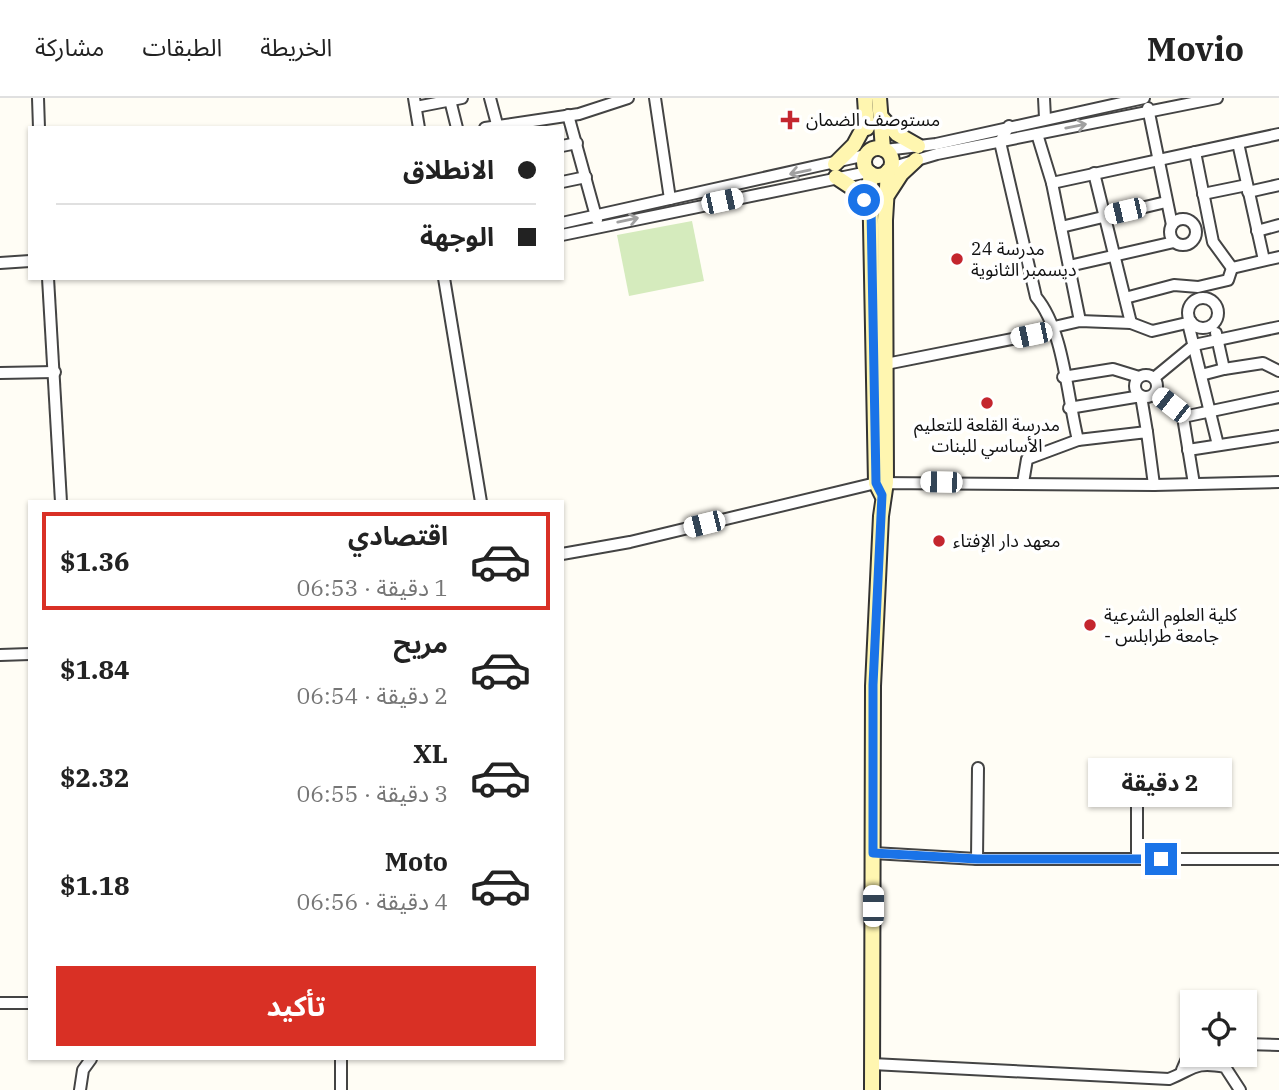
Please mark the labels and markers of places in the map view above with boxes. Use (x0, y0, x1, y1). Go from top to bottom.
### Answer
place label: مستوصف الضمان (806, 108, 940, 131)
marker: مستوصف الضمان (780, 110, 800, 130)
place label: مدرسة 24 ديسمبر الثانوية (971, 237, 1077, 281)
marker: مدرسة 24 ديسمبر الثانوية (949, 251, 965, 267)
marker: مدرسة القلعة للتعليم الأساسي للبنات (979, 395, 995, 411)
place label: مدرسة القلعة للتعليم الأساسي للبنات (914, 413, 1060, 459)
place label: معهد دار الإفتاء (953, 529, 1061, 553)
marker: معهد دار الإفتاء (931, 533, 947, 549)
place label: كلية العلوم الشرعية - جامعة طرابلس (1104, 603, 1238, 647)
marker: كلية العلوم الشرعية - جامعة طرابلس (1082, 617, 1098, 633)

